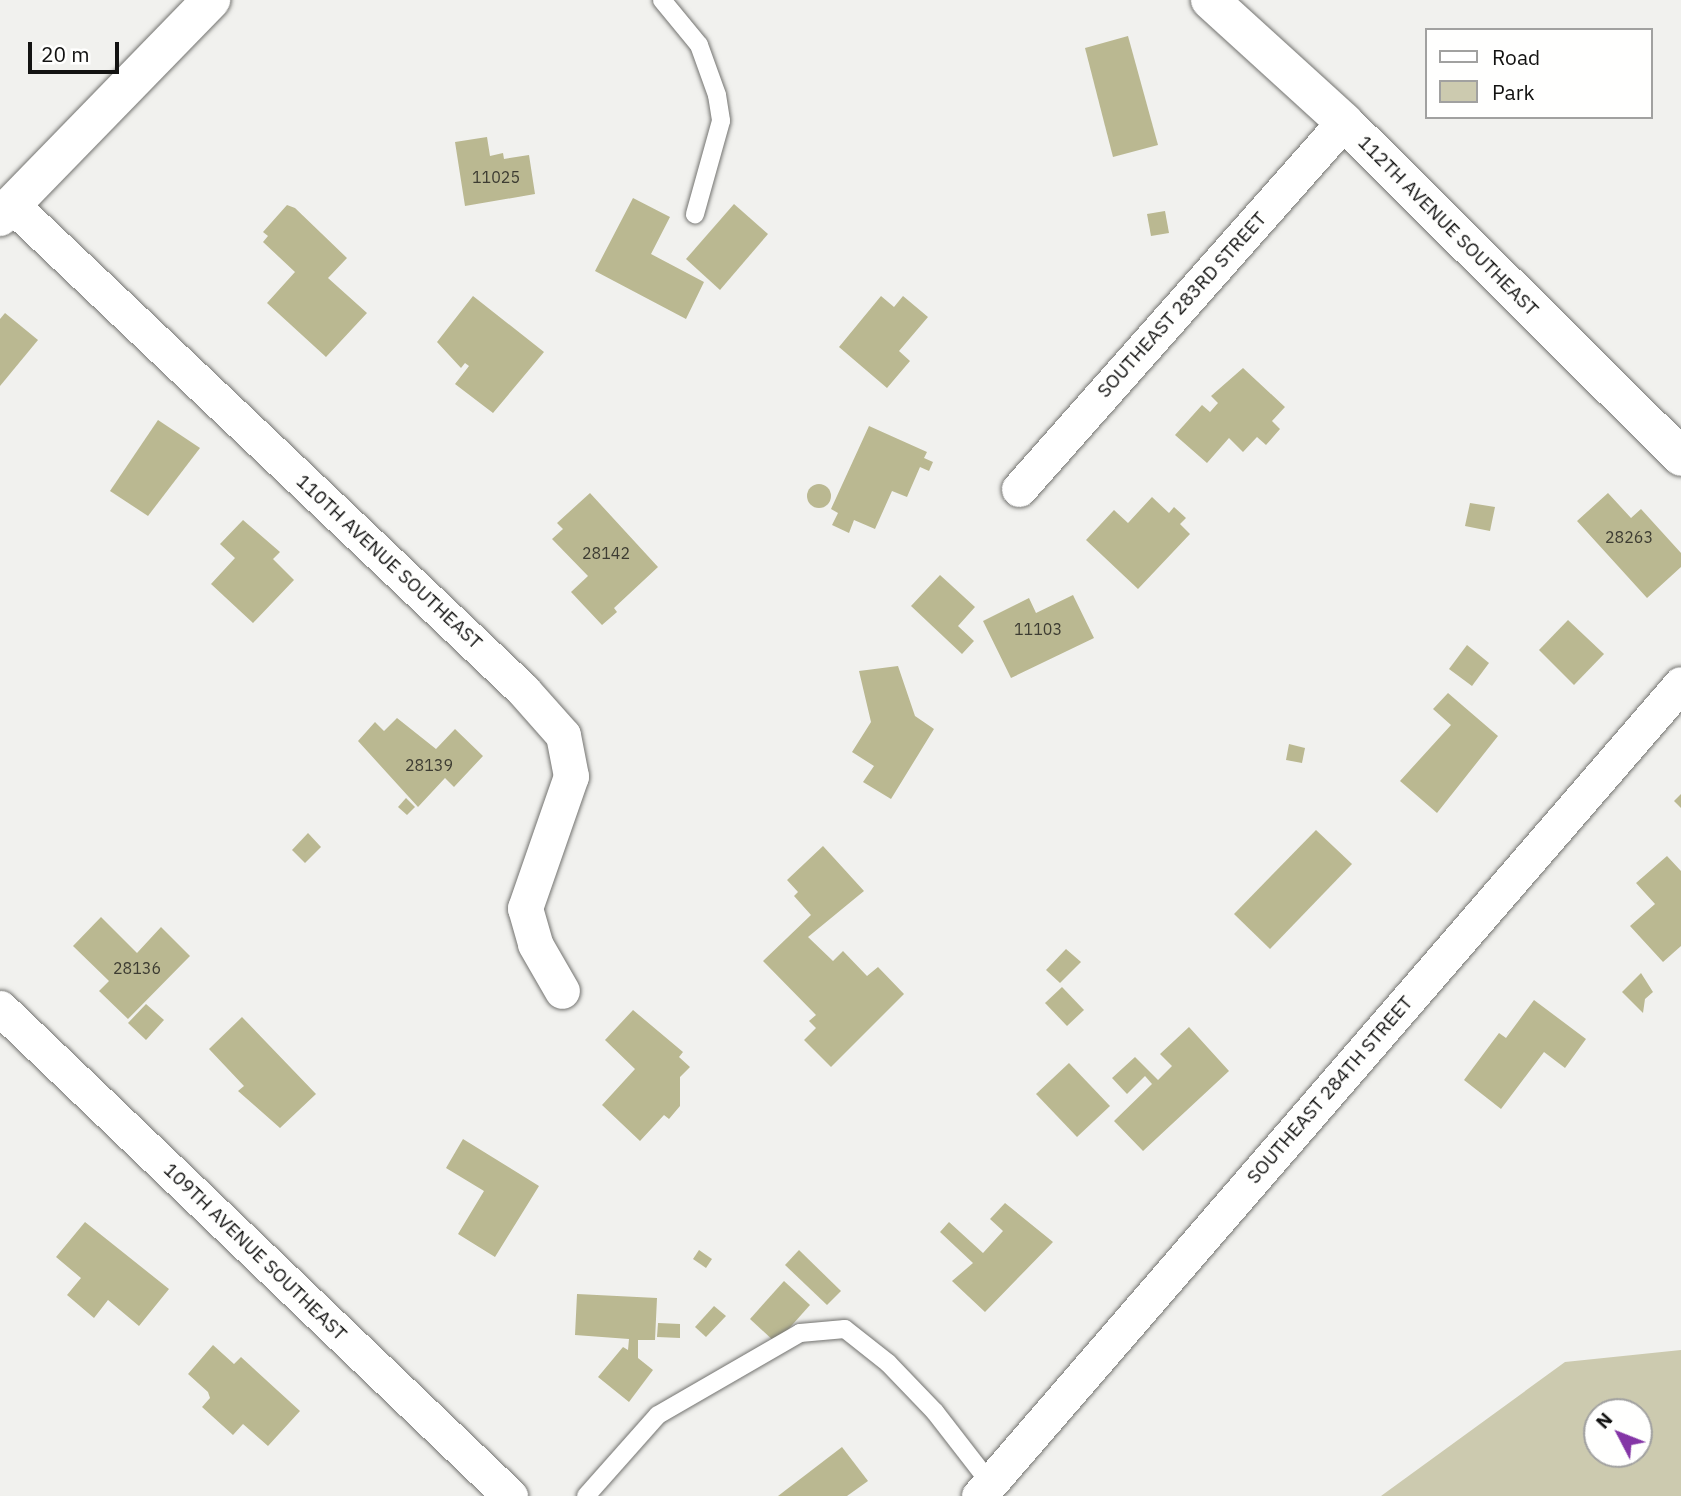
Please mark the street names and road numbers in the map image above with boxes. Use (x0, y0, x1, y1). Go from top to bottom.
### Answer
street label: 112TH AVENUE SOUTHEAST (1353, 131, 1543, 321)
street label: SOUTHEAST 283RD STREET (1093, 208, 1271, 402)
street label: 110TH AVENUE SOUTHEAST (291, 470, 487, 654)
street label: SOUTHEAST 284TH STREET (1242, 992, 1418, 1188)
street label: 109TH AVENUE SOUTHEAST (159, 1159, 351, 1345)

